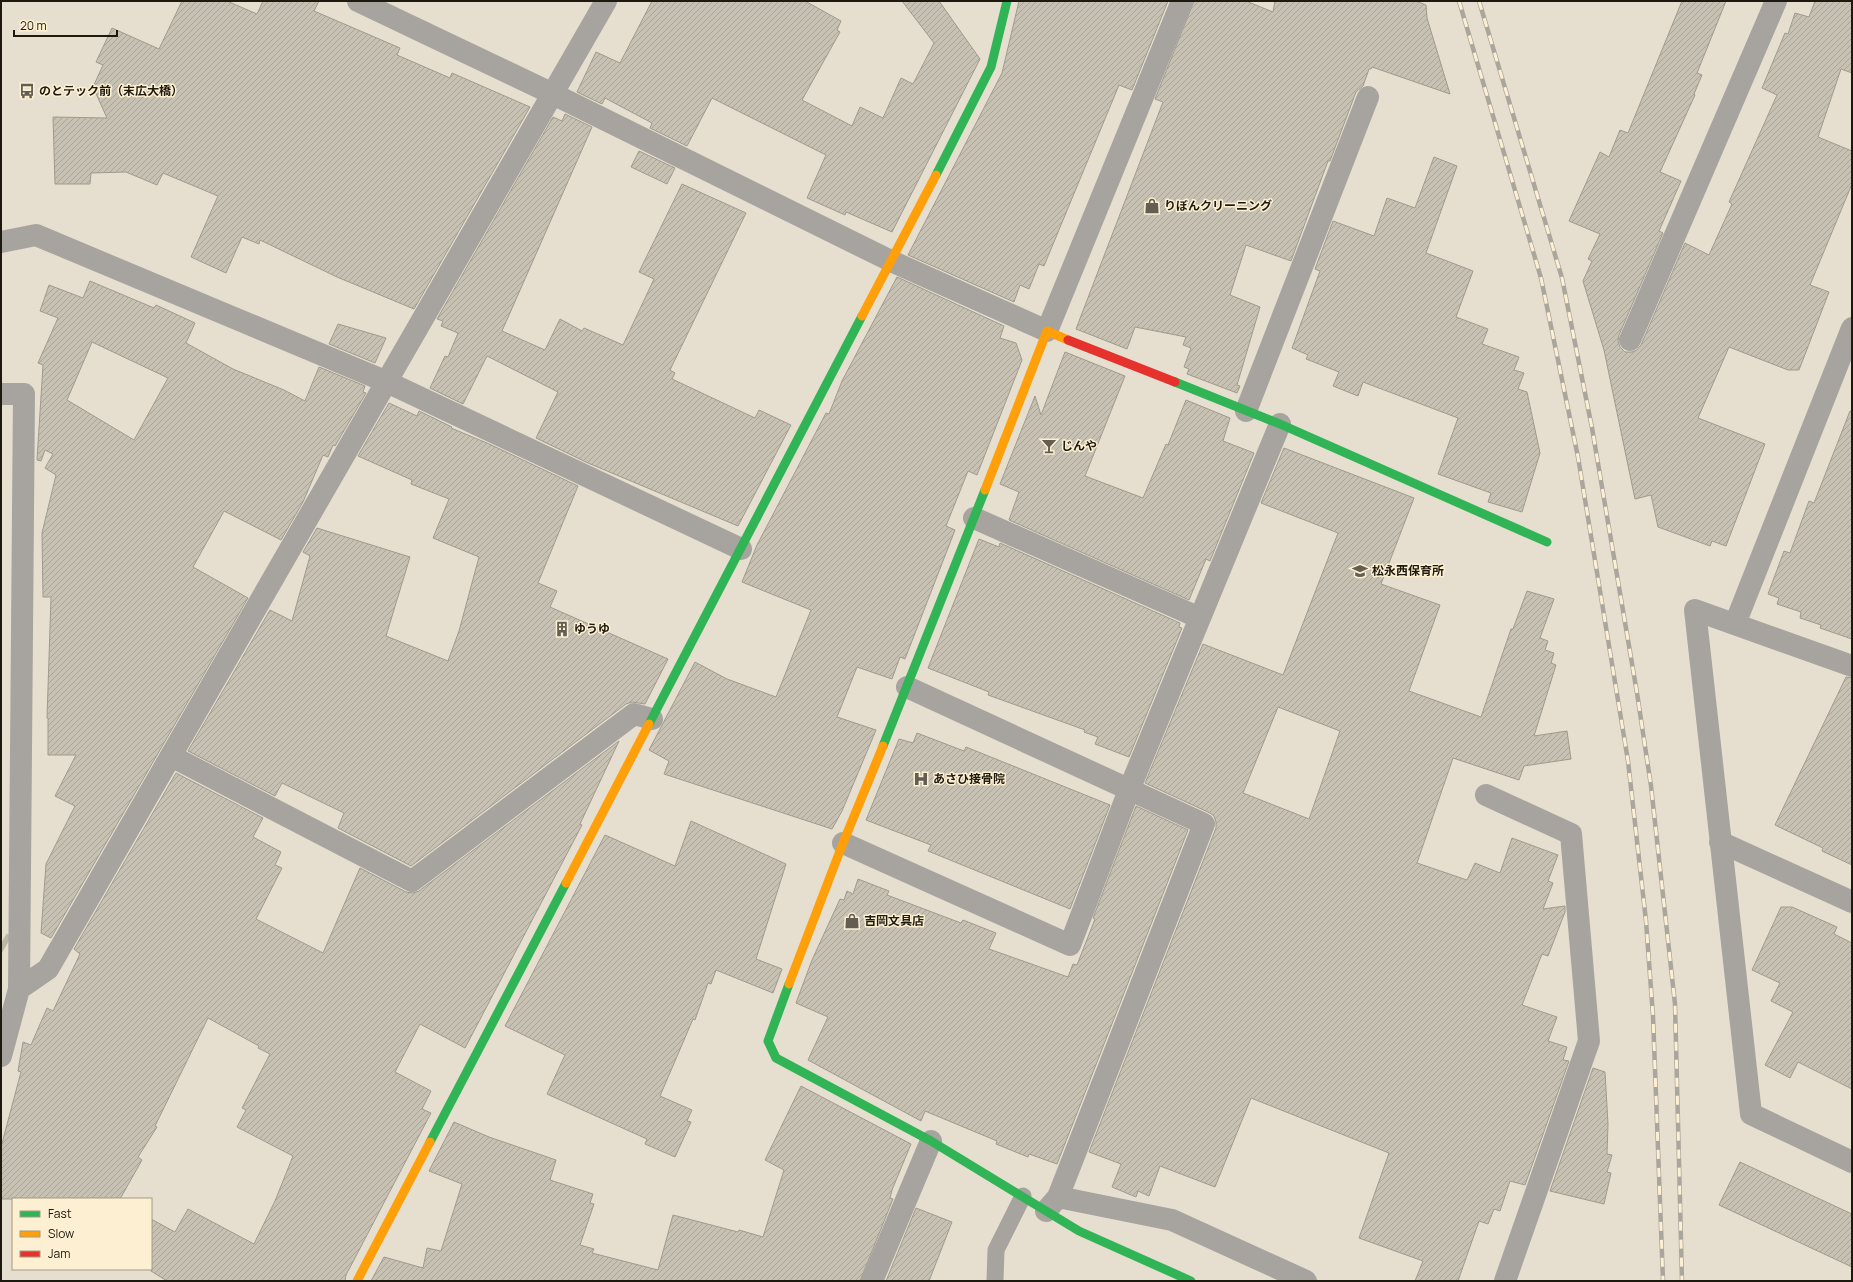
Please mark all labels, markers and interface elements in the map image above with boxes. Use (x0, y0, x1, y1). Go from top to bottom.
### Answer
scale bar (14, 12, 117, 38)
text: 20 m (20, 17, 47, 34)
bus stop icon: のとテック前（末広大橋） (18, 82, 36, 100)
place label: のとテック前（末広大橋） (39, 82, 183, 99)
shop icon: りぼんクリーニング (1143, 197, 1161, 215)
place label: りぼんクリーニング (1164, 197, 1272, 214)
bar icon: じんや (1040, 437, 1058, 455)
place label: じんや (1061, 437, 1097, 454)
school or university icon: 松永西保育所 (1351, 562, 1369, 580)
place label: 松永西保育所 (1372, 562, 1444, 579)
building icon: ゆうゆ (553, 620, 571, 638)
place label: ゆうゆ (574, 620, 610, 637)
hospital icon: あさひ接骨院 (912, 770, 930, 788)
place label: あさひ接骨院 (933, 770, 1005, 787)
shop icon: 吉岡文具店 (843, 912, 861, 930)
place label: 吉岡文具店 (864, 912, 924, 929)
legend (12, 1198, 152, 1270)
text: Fast (48, 1205, 72, 1222)
text: Slow (48, 1225, 74, 1242)
text: Jam (48, 1245, 70, 1262)

